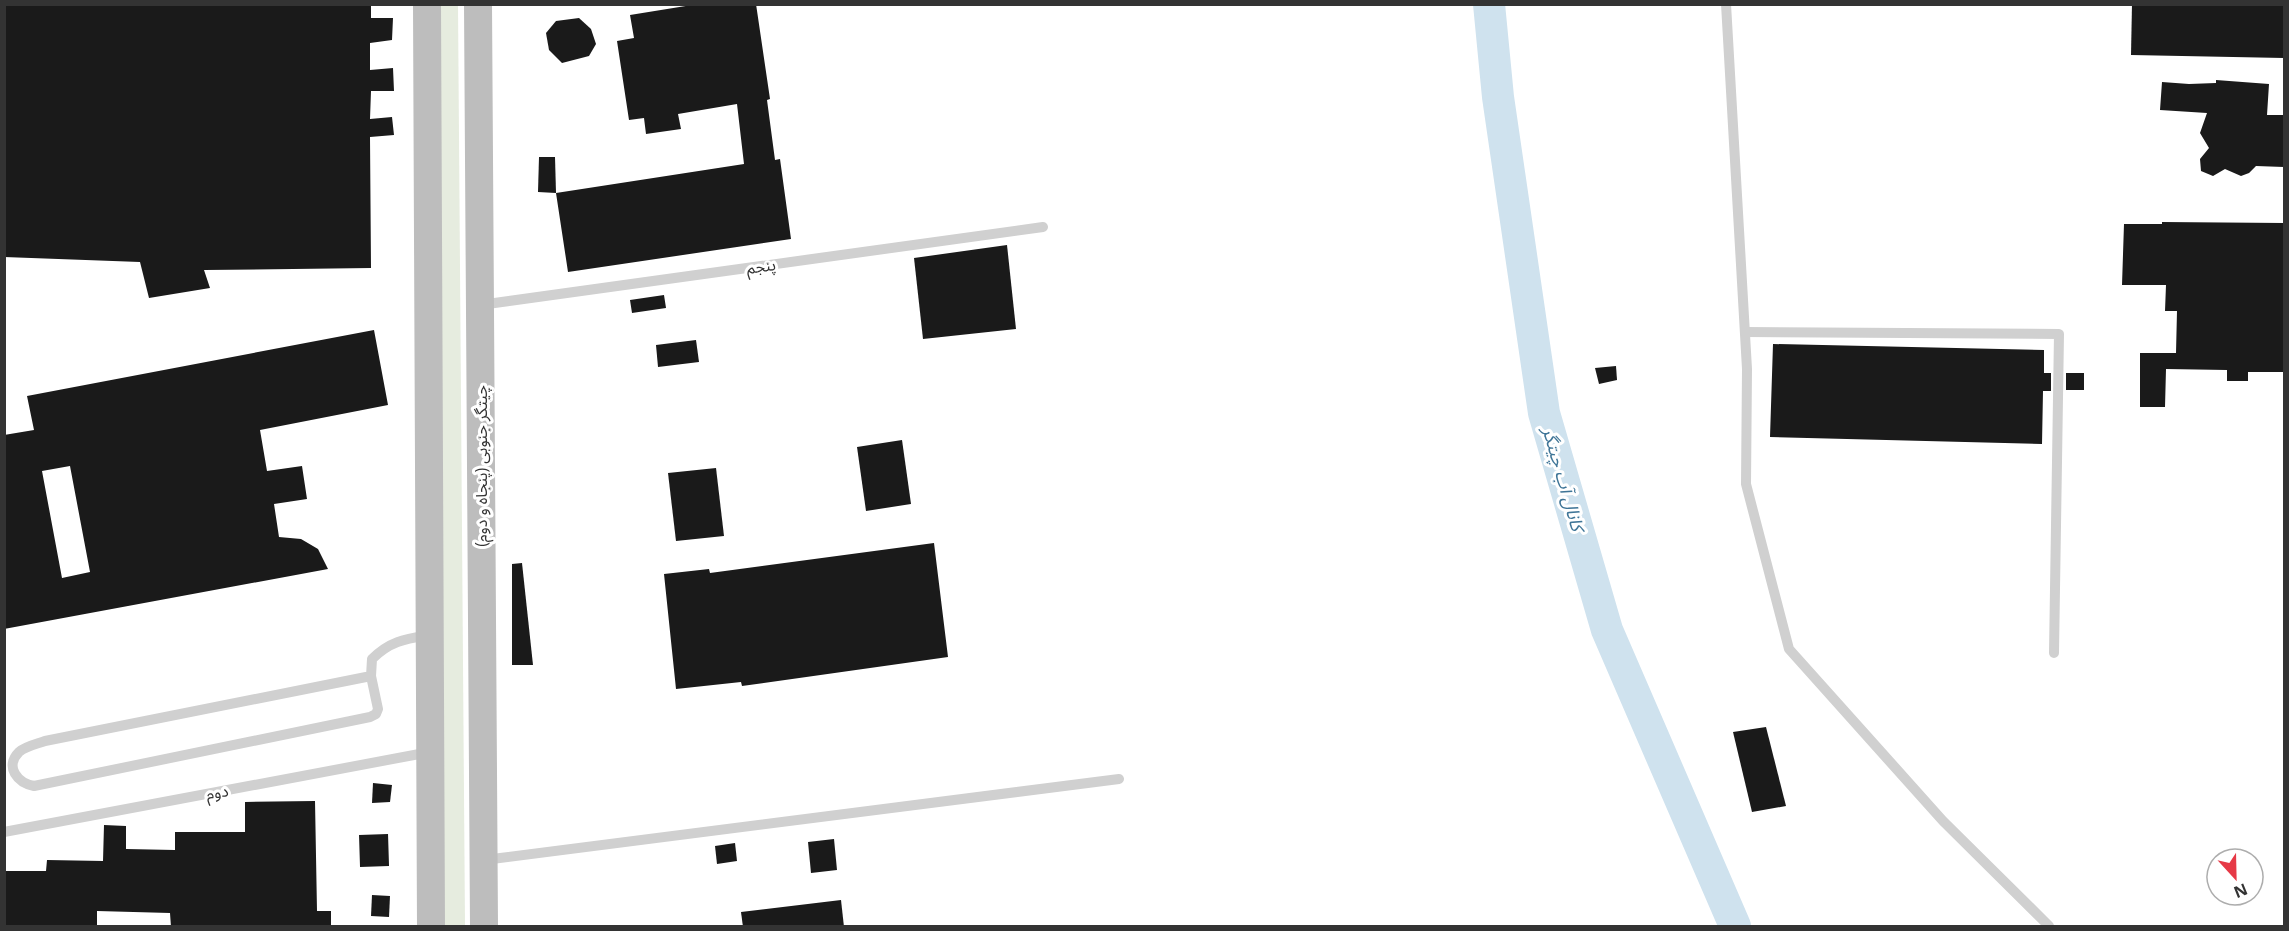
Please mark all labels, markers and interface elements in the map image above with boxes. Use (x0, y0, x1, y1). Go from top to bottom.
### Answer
street label: پنجم (745, 253, 777, 281)
street label: چیتگر جنوبی (پنجاه و دوم) (470, 385, 494, 547)
water label: کانال آب چیتگر (1536, 422, 1591, 537)
street label: دوم (204, 779, 231, 807)
north arrow (2205, 847, 2265, 907)
text: N (2230, 878, 2251, 904)

